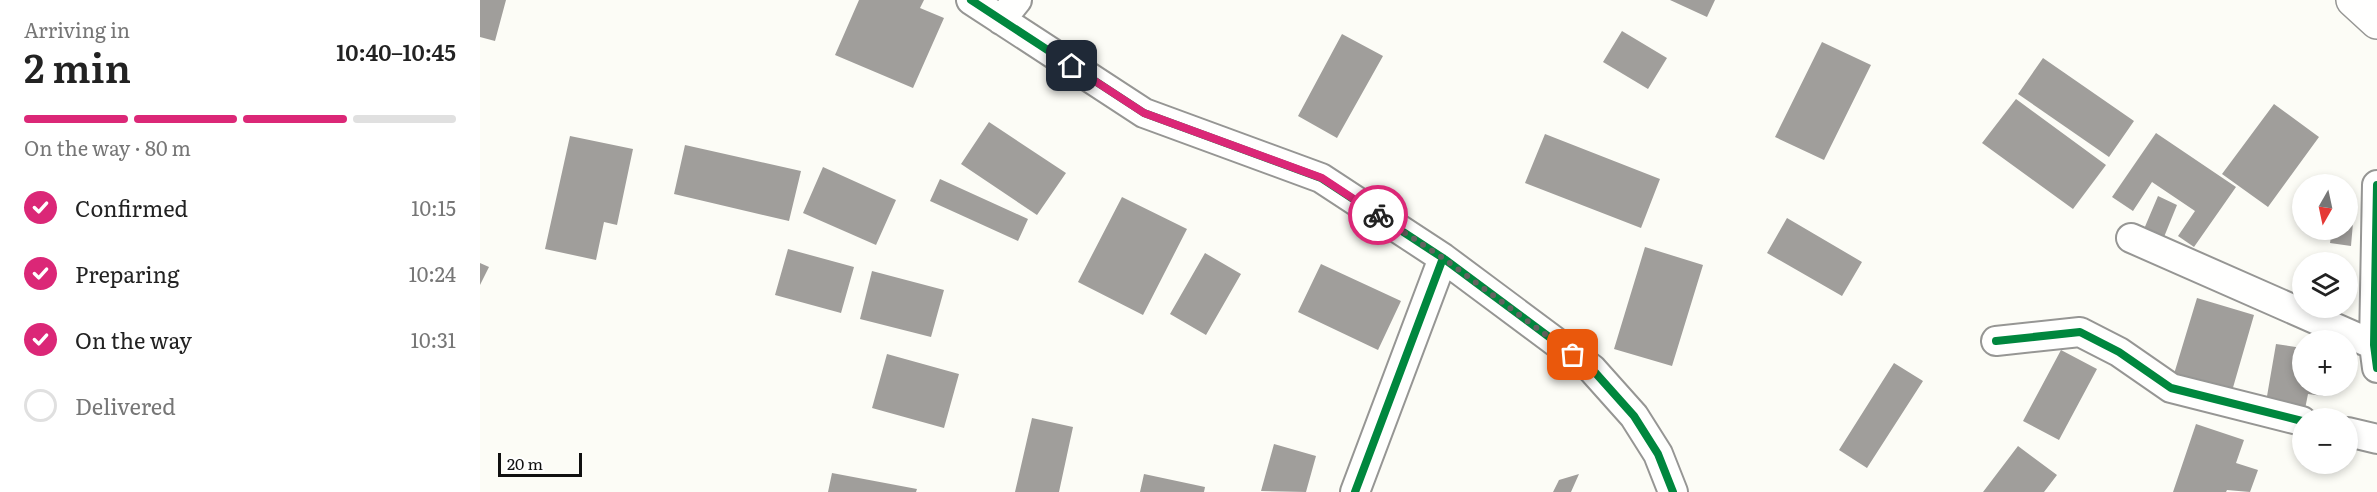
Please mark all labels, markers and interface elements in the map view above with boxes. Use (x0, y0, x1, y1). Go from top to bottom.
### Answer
text: Arriving in (24, 14, 130, 44)
text: 10:40–10:45 (336, 35, 456, 68)
text: 2 min (24, 37, 131, 95)
pin (1046, 40, 1097, 91)
icon: home (1055, 49, 1088, 82)
text: On the way · 80 m (24, 132, 191, 162)
north arrow (2292, 174, 2358, 240)
map controls (2292, 174, 2358, 474)
courier (1348, 185, 1408, 245)
icon: check (24, 191, 57, 224)
text: Confirmed (75, 191, 188, 224)
text: 10:15 (411, 192, 456, 222)
icon: bike (1362, 199, 1395, 232)
button: layers (2292, 252, 2358, 318)
icon: check (24, 257, 57, 290)
text: Preparing (75, 257, 179, 290)
text: 10:24 (409, 258, 456, 288)
icon: check (24, 323, 57, 356)
text: On the way (75, 323, 192, 356)
text: 10:31 (411, 324, 456, 354)
pin (1547, 329, 1598, 380)
button: + (2292, 330, 2358, 396)
icon: bag (1556, 338, 1589, 371)
text: Delivered (75, 389, 176, 422)
button: − (2292, 408, 2358, 474)
scale bar (498, 450, 582, 478)
text: 20 m (507, 451, 543, 475)

